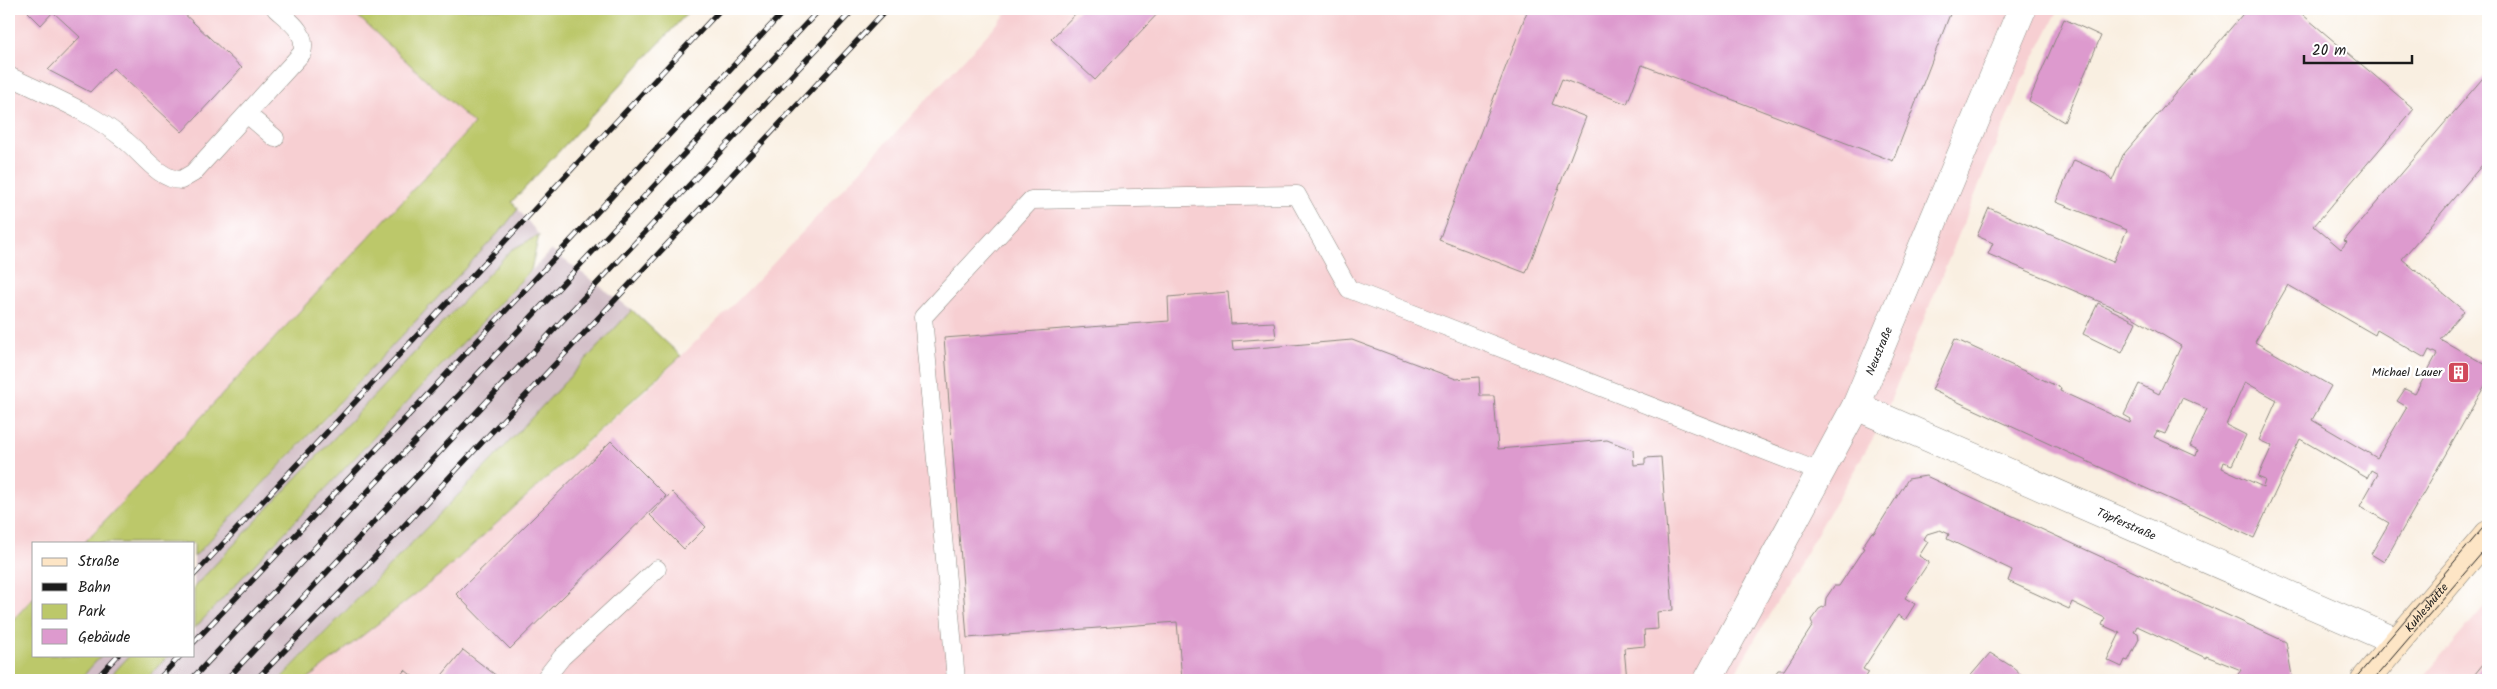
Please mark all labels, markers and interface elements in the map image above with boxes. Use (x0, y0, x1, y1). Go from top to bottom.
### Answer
scale bar (2304, 32, 2412, 64)
text: 20 m (2312, 39, 2346, 63)
street label: Neustraße (1860, 323, 1898, 378)
building icon: Michael Lauer (2446, 360, 2470, 384)
place label: Michael Lauer (2372, 363, 2443, 382)
street label: Töpferstraße (2094, 503, 2160, 546)
legend (32, 542, 195, 656)
text: Straße (78, 550, 120, 574)
text: Bahn (78, 576, 111, 600)
street label: Kuhleshütte (2400, 578, 2453, 636)
text: Park (78, 600, 106, 624)
text: Gebäude (78, 626, 131, 650)

